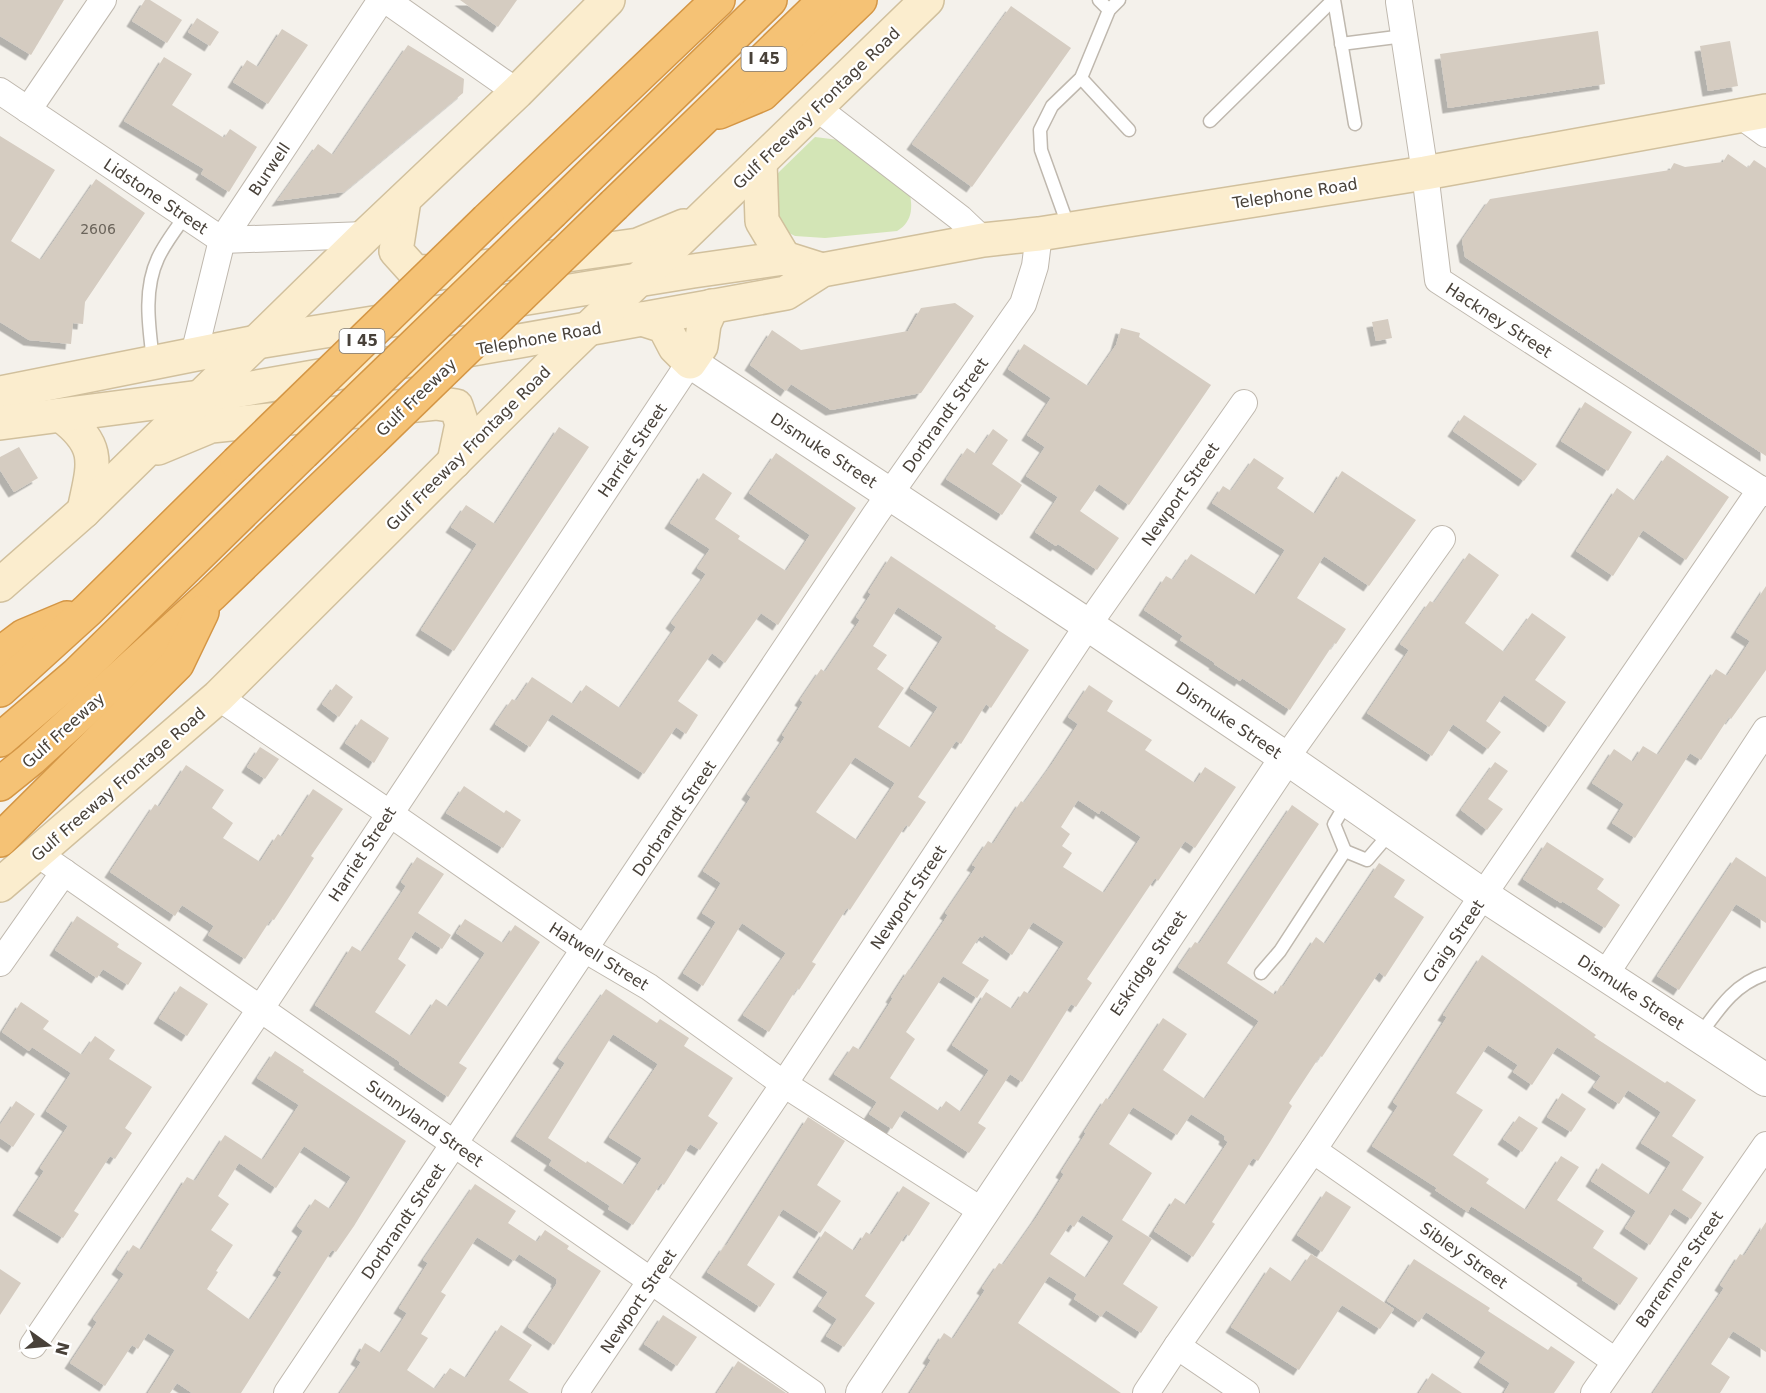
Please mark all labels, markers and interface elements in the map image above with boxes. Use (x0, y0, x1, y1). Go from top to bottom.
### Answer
street label: Gulf Freeway Frontage Road (729, 24, 904, 193)
road number: I 45 (742, 47, 786, 71)
street label: Burwell (245, 139, 294, 199)
street label: Lidstone Street (100, 155, 211, 238)
street label: Telephone Road (1230, 174, 1359, 213)
house number: 2606 (80, 221, 116, 237)
street label: Hackney Street (1442, 279, 1556, 362)
street label: Telephone Road (474, 318, 603, 359)
road number: I 45 (340, 329, 385, 353)
street label: Gulf Freeway (372, 354, 460, 440)
street label: Dorbrandt Street (899, 354, 992, 476)
street label: Gulf Freeway Frontage Road (382, 362, 554, 534)
street label: Harriet Street (594, 400, 671, 501)
street label: Dismuke Street (767, 409, 881, 492)
street label: Newport Street (1138, 439, 1223, 549)
street label: Dismuke Street (1172, 678, 1285, 763)
street label: Gulf Freeway (18, 689, 108, 772)
street label: Gulf Freeway Frontage Road (27, 704, 209, 865)
street label: Dorbrandt Street (629, 757, 720, 880)
street label: Harriet Street (325, 803, 400, 905)
street label: Newport Street (867, 842, 950, 953)
street label: Craig Street (1419, 896, 1488, 986)
street label: Eskridge Street (1106, 907, 1191, 1019)
street label: Hatwell Street (546, 918, 652, 995)
street label: Dismuke Street (1574, 951, 1688, 1034)
street label: Sunnyland Street (363, 1076, 487, 1171)
street label: Dorbrandt Street (358, 1160, 449, 1283)
street label: Barremore Street (1632, 1207, 1727, 1331)
street label: Sibley Street (1416, 1218, 1511, 1293)
street label: Newport Street (597, 1246, 680, 1357)
north arrow (18, 1315, 78, 1375)
text: N (51, 1340, 73, 1358)

